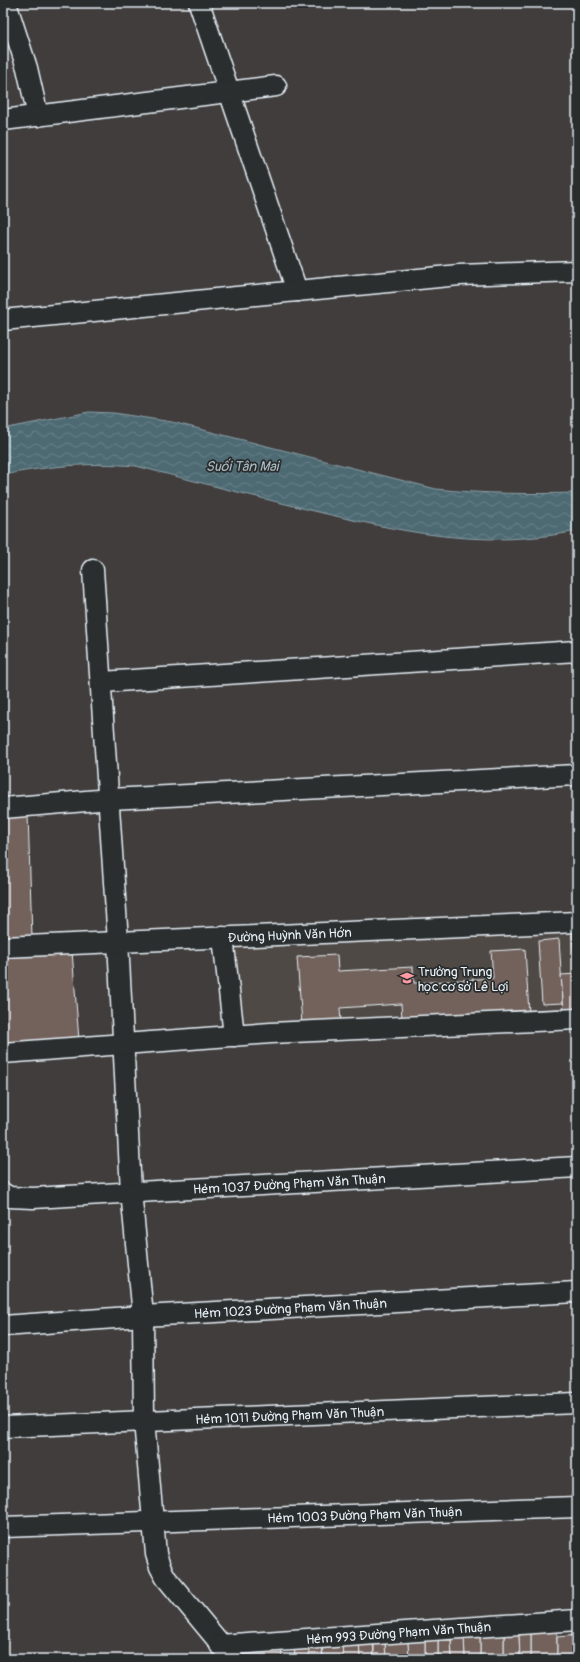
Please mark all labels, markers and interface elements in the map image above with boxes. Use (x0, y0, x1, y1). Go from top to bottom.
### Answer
water label: Suối Tân Mai (206, 458, 281, 475)
street label: Đường Huỳnh Văn Hớn (228, 925, 352, 946)
place label: Trường Trung học cơ sở Lê Lợi (418, 964, 508, 995)
school or university icon: Trường Trung học cơ sở Lê Lợi (399, 970, 415, 986)
street label: Hẻm 1037 Đường Phạm Văn Thuận (193, 1171, 386, 1198)
street label: Hẻm 1023 Đường Phạm Văn Thuận (194, 1296, 387, 1322)
street label: Hẻm 1011 Đường Phạm Văn Thuận (195, 1404, 385, 1428)
street label: Hẻm 1003 Đường Phạm Văn Thuận (267, 1504, 462, 1527)
street label: Hẻm 993 Đường Phạm Văn Thuận (306, 1619, 492, 1648)

